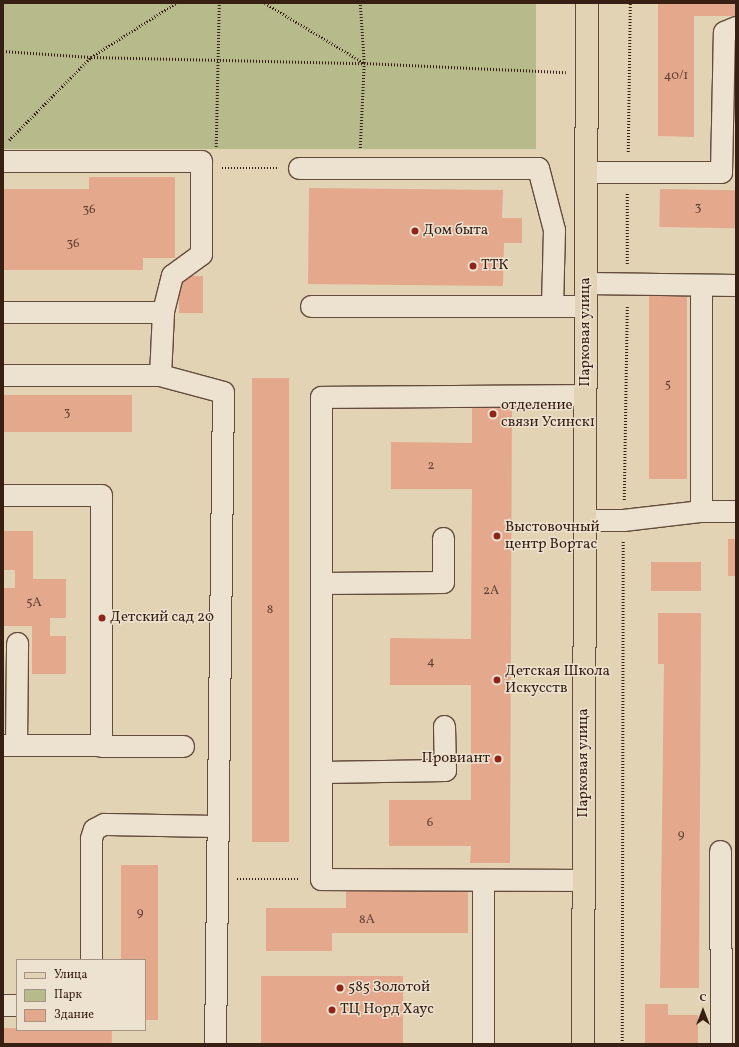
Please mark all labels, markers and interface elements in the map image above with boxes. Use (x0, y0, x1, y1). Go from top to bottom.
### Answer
house number: 40/1 (664, 68, 688, 84)
house number: 3 (695, 200, 701, 216)
house number: 36 (82, 202, 96, 218)
place label: Дом быта (423, 222, 488, 240)
marker: Дом быта (410, 226, 420, 236)
house number: 36 (66, 236, 80, 252)
place label: ТТК (481, 257, 508, 275)
marker: ТТК (468, 261, 478, 271)
street label: Парковая улица (577, 277, 595, 387)
house number: 5 (665, 377, 671, 393)
place label: отделение связи Усинск1 (501, 396, 595, 431)
house number: 3 (64, 405, 70, 421)
marker: отделение связи Усинск1 (488, 409, 498, 419)
house number: 2 (428, 458, 434, 474)
place label: Выстовочный центр Вортас (505, 518, 600, 553)
marker: Выстовочный центр Вортас (492, 531, 502, 541)
house number: 2А (483, 583, 499, 599)
house number: 5А (26, 595, 42, 611)
house number: 8 (267, 602, 273, 618)
place label: Детский сад 20 (110, 609, 214, 627)
marker: Детский сад 20 (97, 613, 107, 623)
house number: 4 (427, 654, 435, 670)
place label: Детская Школа Искусств (505, 662, 610, 697)
marker: Детская Школа Искусств (492, 675, 502, 685)
street label: Парковая улица (575, 708, 593, 818)
place label: Провиант (422, 750, 490, 768)
marker: Провиант (493, 754, 503, 764)
house number: 6 (427, 815, 433, 831)
house number: 9 (678, 827, 684, 843)
house number: 9 (137, 905, 143, 921)
house number: 8А (359, 912, 375, 928)
legend (16, 959, 146, 1031)
text: Улица (54, 967, 87, 983)
place label: 585 Золотой (348, 979, 430, 997)
marker: 585 Золотой (335, 983, 345, 993)
text: Парк (54, 987, 82, 1003)
north arrow (683, 991, 723, 1031)
text: С (699, 991, 707, 1006)
place label: ТЦ Норд Хаус (340, 1001, 434, 1019)
marker: ТЦ Норд Хаус (327, 1005, 337, 1015)
text: Здание (54, 1007, 94, 1023)

